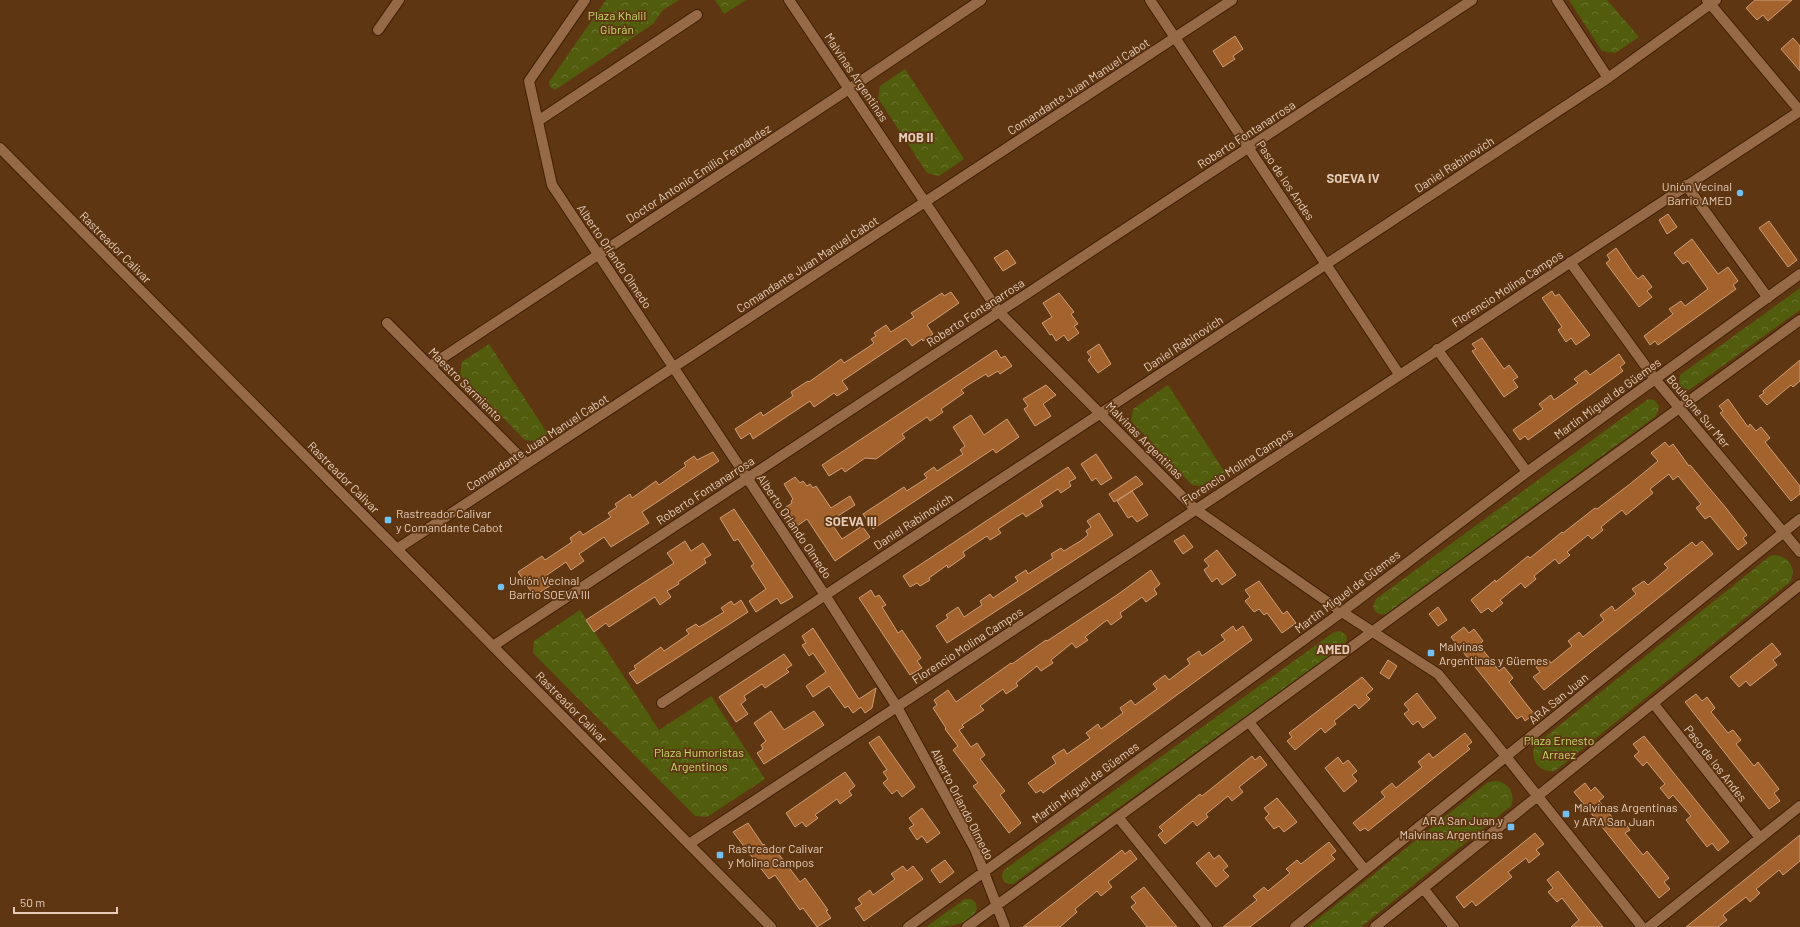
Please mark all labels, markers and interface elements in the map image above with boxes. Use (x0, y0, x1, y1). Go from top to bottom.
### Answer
park label: Plaza Khalil Gibrán (588, 8, 646, 36)
street label: Malvinas Argentinas (822, 30, 892, 124)
street label: Comandante Juan Manuel Cabot (1004, 35, 1152, 137)
street label: Roberto Fontanarrosa (1194, 97, 1298, 171)
street label: Doctor Antonio Emilio Fernández (623, 121, 773, 225)
district label: MOB II (899, 129, 933, 145)
street label: Daniel Rabinovich (1412, 133, 1496, 195)
street label: Paso de los Andes (1254, 138, 1318, 223)
district label: SOEVA IV (1326, 170, 1380, 186)
place label: Unión Vecinal Barrio AMED (1662, 179, 1732, 207)
marker: Unión Vecinal Barrio AMED (1735, 188, 1745, 198)
street label: Alberto Orlando Olmedo (575, 201, 655, 311)
street label: Rastreador Calivar (77, 208, 155, 286)
street label: Comandante Juan Manuel Cabot (733, 213, 881, 315)
street label: Florencio Molina Campos (1449, 247, 1565, 329)
street label: Roberto Fontanarrosa (923, 275, 1027, 349)
street label: Daniel Rabinovich (1141, 312, 1225, 374)
street label: Maestro Sarmiento (426, 344, 506, 424)
street label: Martín Miguel de Güemes (1551, 354, 1663, 441)
street label: Boulogne Sur Mer (1664, 372, 1734, 451)
street label: Comandante Juan Manuel Cabot (463, 391, 611, 493)
street label: Malvinas Argentinas (1103, 398, 1187, 482)
street label: Florencio Molina Campos (1179, 425, 1295, 507)
street label: Rastreador Calivar (305, 438, 383, 516)
street label: Roberto Fontanarrosa (653, 453, 757, 527)
street label: Alberto Orlando Olmedo (755, 471, 835, 581)
street label: Daniel Rabinovich (871, 490, 955, 552)
place label: Rastreador Calivar y Comandante Cabot (396, 506, 503, 534)
district label: SOEVA III (825, 513, 877, 529)
marker: Rastreador Calivar y Comandante Cabot (383, 515, 393, 525)
street label: Martín Miguel de Güemes (1291, 547, 1403, 635)
place label: Unión Vecinal Barrio SOEVA III (509, 573, 590, 601)
marker: Unión Vecinal Barrio SOEVA III (496, 582, 506, 592)
street label: Florencio Molina Campos (909, 604, 1025, 686)
place label: Malvinas Argentinas y Güemes (1439, 639, 1548, 667)
district label: AMED (1316, 641, 1350, 657)
marker: Malvinas Argentinas y Güemes (1426, 648, 1436, 658)
street label: Rastreador Calivar (533, 668, 611, 746)
street label: ARA San Juan (1525, 670, 1591, 726)
street label: Paso de los Andes (1682, 722, 1750, 804)
park label: Plaza Ernesto Arraez (1524, 733, 1594, 761)
street label: Martín Miguel de Güemes (1029, 738, 1141, 825)
park label: Plaza Humoristas Argentinos (654, 745, 744, 773)
street label: Alberto Orlando Olmedo (929, 746, 997, 862)
place label: Malvinas Argentinas y ARA San Juan (1574, 800, 1678, 828)
marker: Malvinas Argentinas y ARA San Juan (1561, 809, 1571, 819)
place label: ARA San Juan y Malvinas Argentinas (1399, 813, 1503, 841)
marker: ARA San Juan y Malvinas Argentinas (1506, 822, 1516, 832)
place label: Rastreador Calivar y Molina Campos (728, 841, 824, 869)
marker: Rastreador Calivar y Molina Campos (715, 850, 725, 860)
scale bar (14, 889, 117, 915)
text: 50 m (20, 895, 45, 909)

